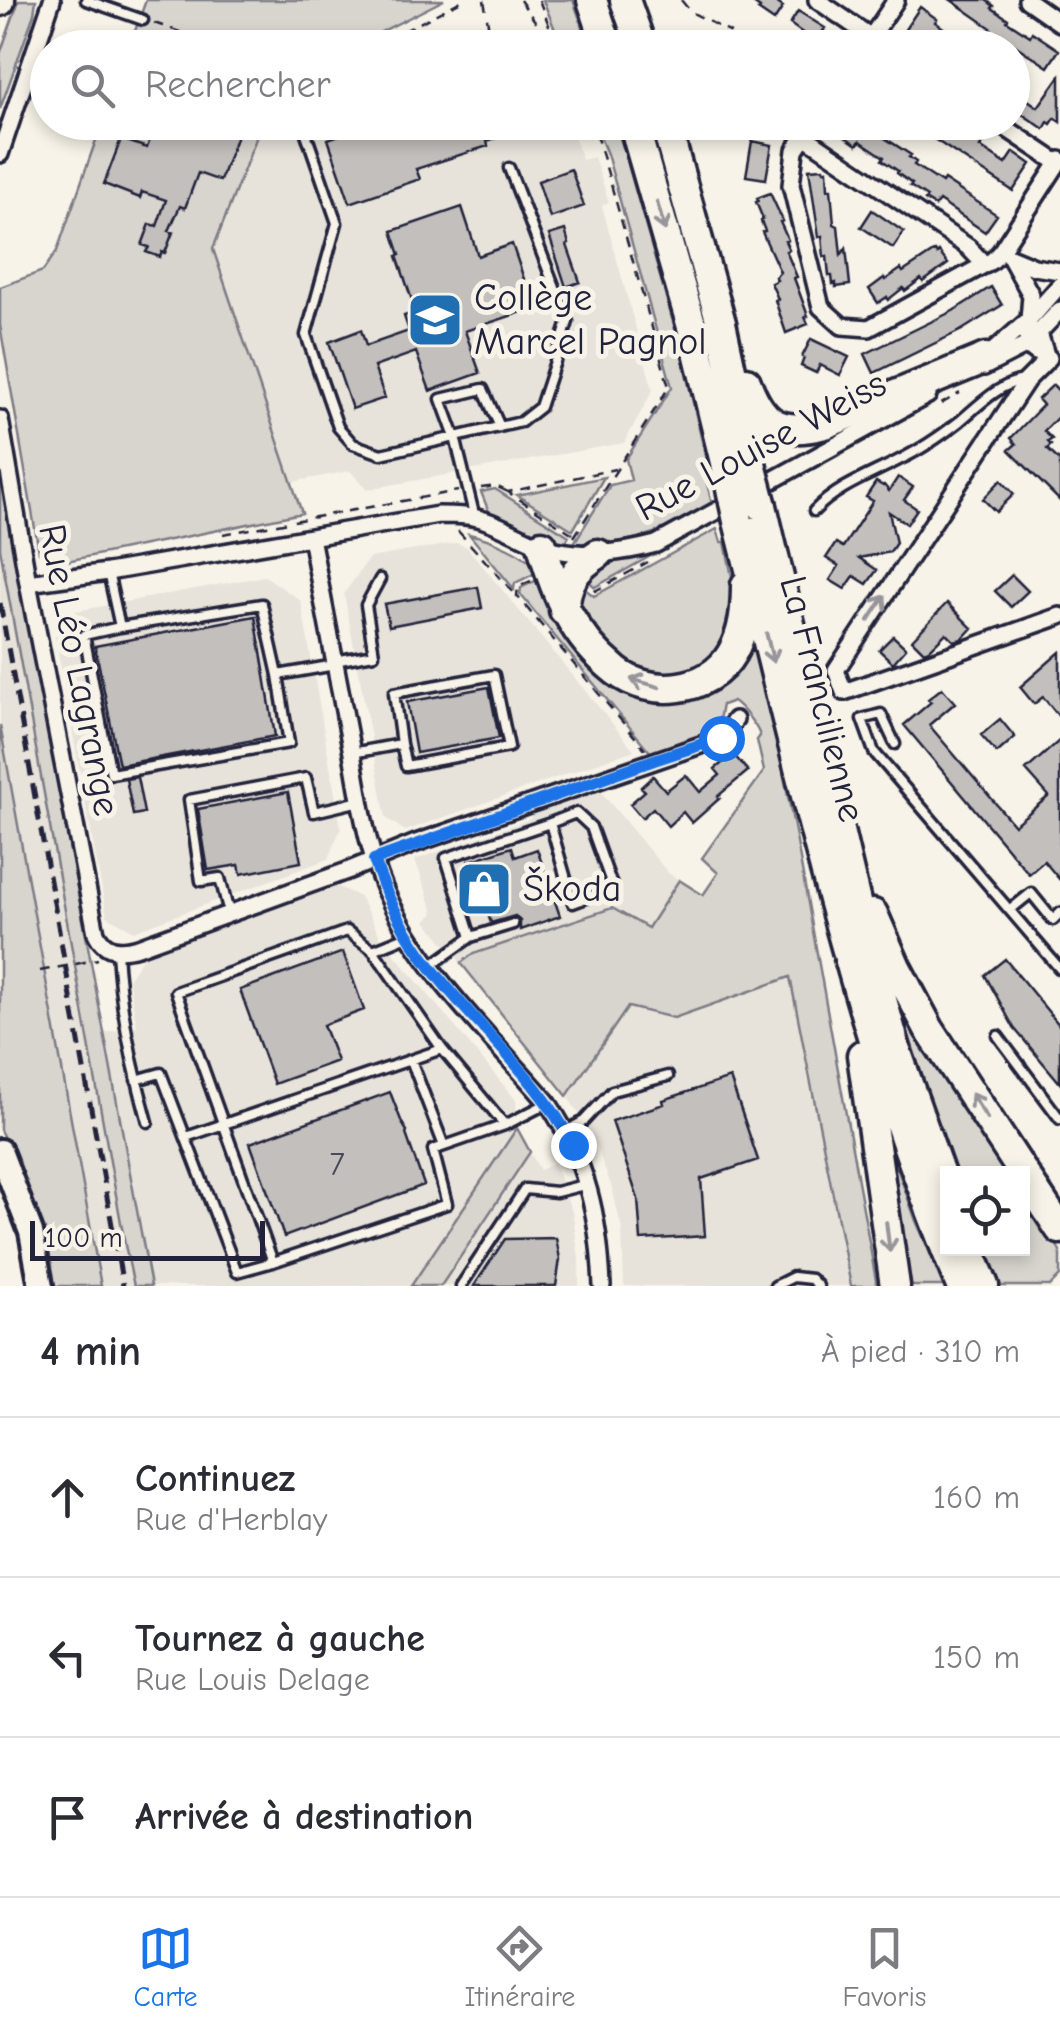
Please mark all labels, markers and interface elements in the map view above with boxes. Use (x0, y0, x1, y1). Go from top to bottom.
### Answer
search box (30, 30, 1030, 140)
icon: search (65, 58, 120, 113)
text: Rechercher (145, 63, 331, 107)
one-way arrow (653, 200, 671, 231)
place label: Collège Marcel Pagnol (474, 276, 707, 364)
school or university icon: Collège Marcel Pagnol (405, 290, 465, 350)
street label: Rue Louise Weiss (628, 361, 894, 531)
street label: Rue Léo Lagrange (29, 520, 129, 820)
street label: La Francilienne (770, 572, 874, 826)
one-way arrow (866, 595, 887, 623)
one-way arrow (762, 631, 780, 663)
one-way arrow (630, 673, 661, 692)
route start (699, 716, 745, 762)
shop icon: Škoda (454, 859, 514, 919)
place label: Škoda (523, 866, 621, 911)
one-way arrow (968, 1092, 989, 1120)
route end (551, 1123, 597, 1169)
house number: 7 (329, 1146, 345, 1183)
map controls (940, 1166, 1030, 1256)
button: locate (940, 1166, 1030, 1256)
scale bar (30, 1216, 265, 1260)
one-way arrow (880, 1220, 898, 1253)
text: 100 m (45, 1222, 123, 1254)
text: 4 min (40, 1327, 141, 1376)
text: À pied · 310 m (821, 1333, 1020, 1370)
text: Continuez (135, 1457, 295, 1501)
icon: ahead (40, 1470, 95, 1525)
text: 160 m (933, 1479, 1020, 1516)
text: Rue d'Herblay (135, 1501, 327, 1538)
text: Tournez à gauche (135, 1617, 425, 1661)
icon: left (40, 1630, 95, 1685)
text: 150 m (933, 1639, 1020, 1676)
text: Rue Louis Delage (135, 1661, 370, 1698)
icon: arrive (40, 1790, 95, 1845)
text: Arrivée à destination (135, 1795, 473, 1839)
tab: Carte (134, 1921, 197, 2013)
tab: Itinéraire (465, 1921, 575, 2013)
tab: Favoris (842, 1921, 926, 2013)

